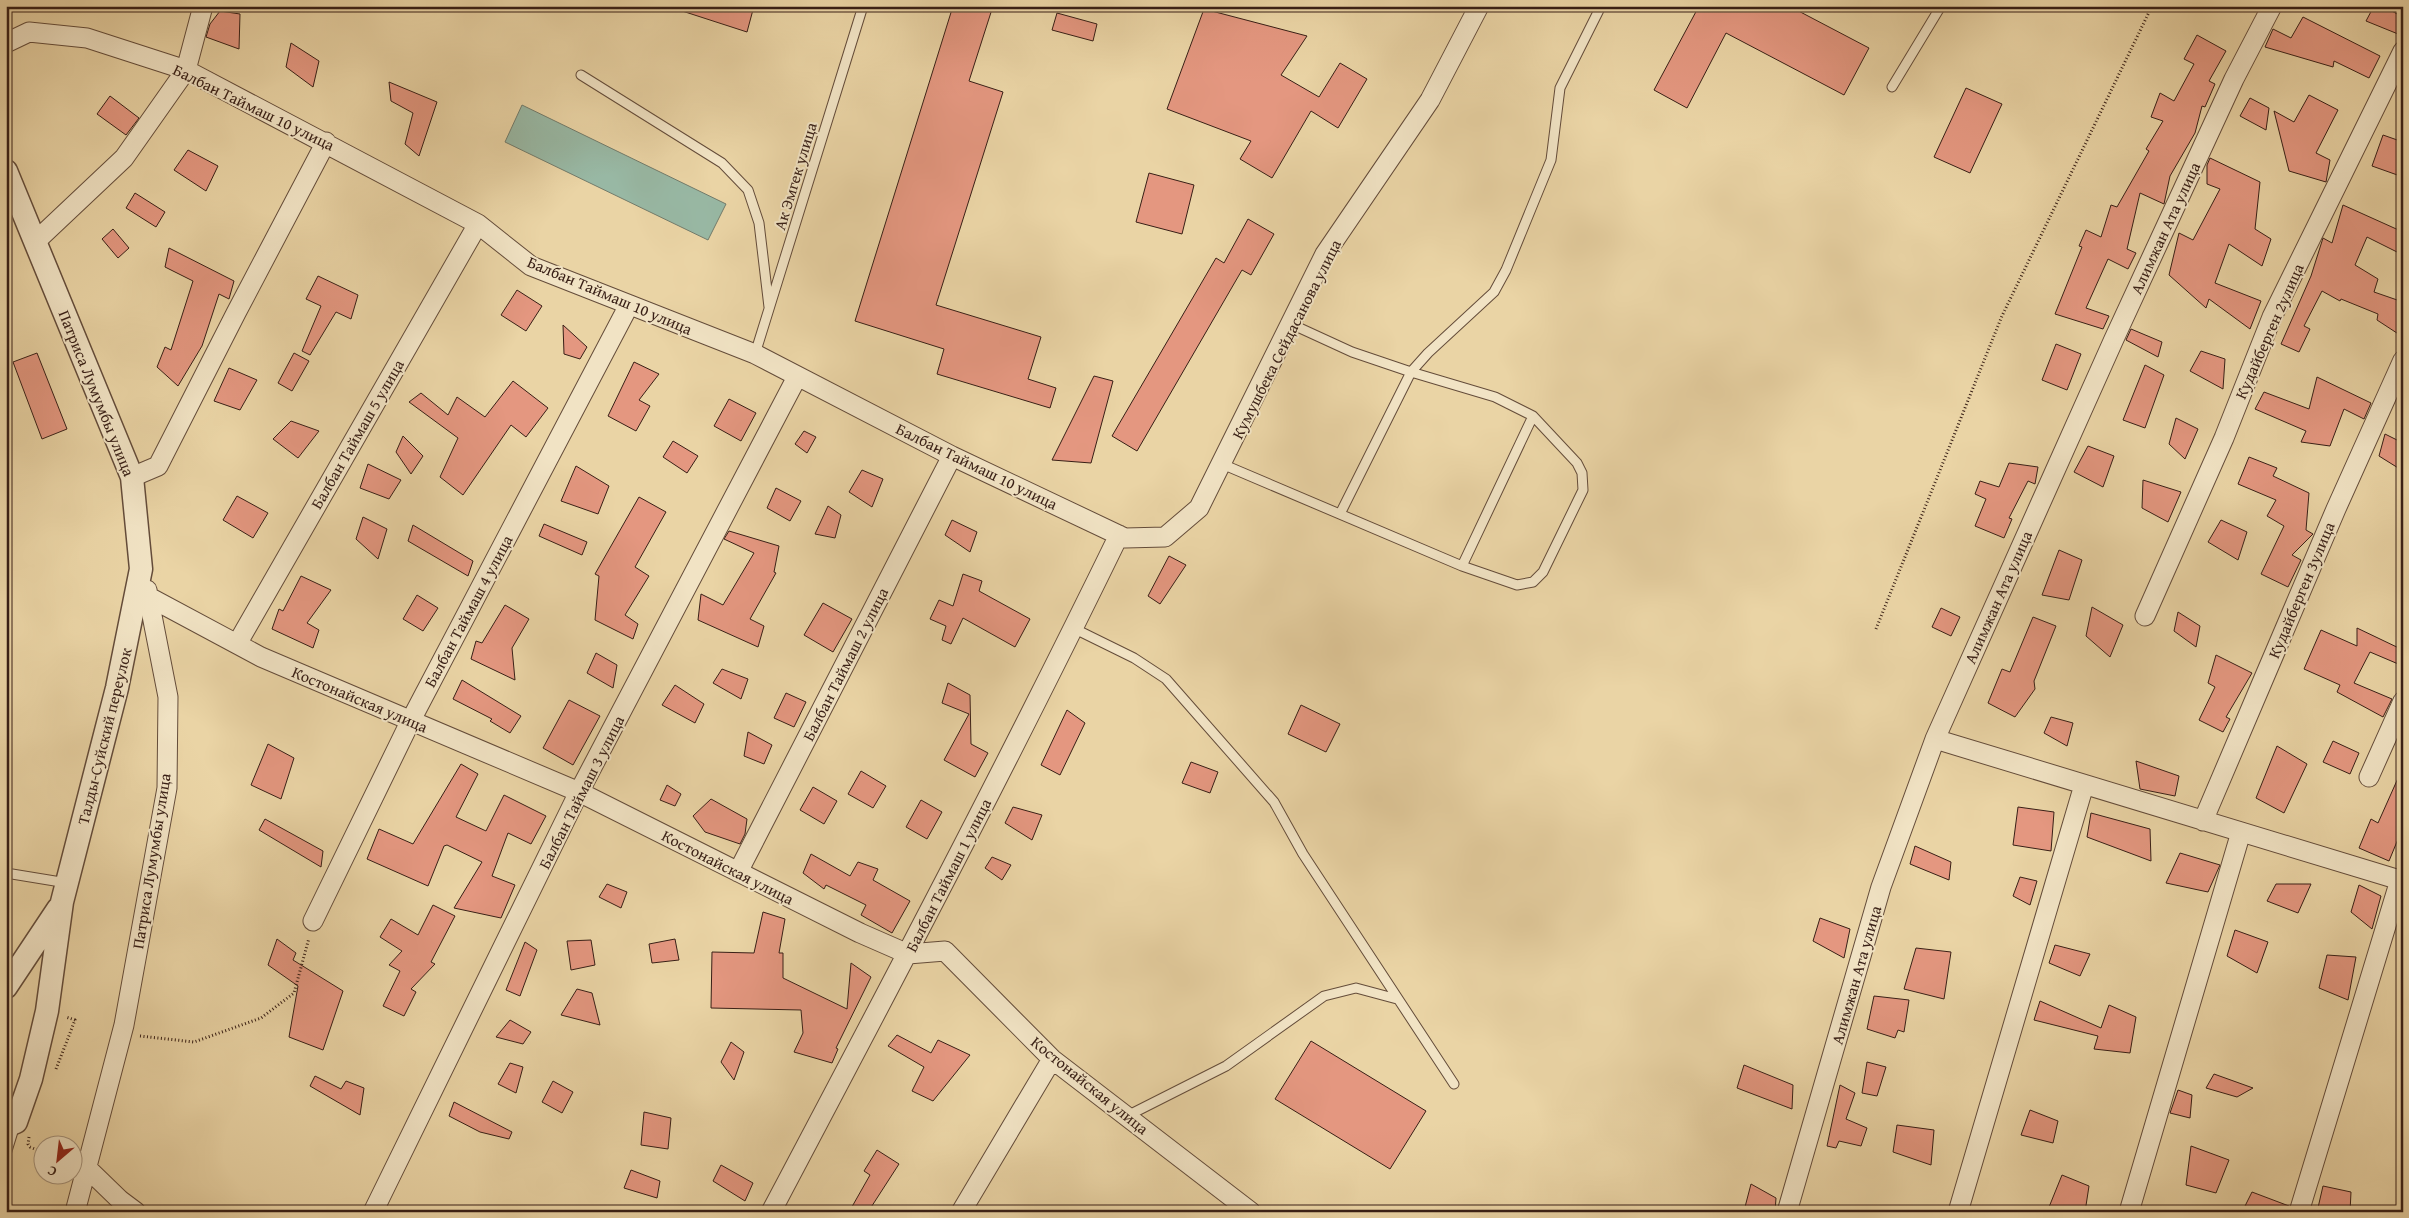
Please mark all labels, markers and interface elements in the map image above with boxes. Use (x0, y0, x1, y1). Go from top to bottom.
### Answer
street label: Балбан Таймаш 10 улица (169, 57, 339, 157)
street label: Ак Эмгек улица (767, 119, 823, 233)
street label: Алимжан Ата улица (2124, 158, 2206, 298)
street label: Кумушбека Сейдасанова улица (1225, 235, 1347, 443)
street label: Балбан Таймаш 10 улица (524, 249, 697, 341)
street label: Кудайберген 2улица (2228, 259, 2310, 403)
street label: Патриса Лумумбы улица (53, 306, 142, 480)
street label: Балбан Таймаш 5 улица (304, 354, 410, 513)
street label: Балбан Таймаш 10 улица (892, 416, 1062, 516)
street label: Кудайберген 3улица (2261, 518, 2341, 662)
street label: Алимжан Ата улица (1958, 526, 2038, 667)
street label: Балбан Таймаш 4 улица (418, 530, 519, 691)
street label: Балбан Таймаш 2 улица (796, 583, 894, 745)
street label: Талды-Суйский переулок (70, 645, 138, 827)
street label: Костонайская улица (288, 660, 432, 739)
street label: Балбан Таймаш 3 улица (532, 711, 630, 873)
street label: Патриса Лумумбы улица (125, 771, 177, 951)
street label: Балбан Таймаш 1 улица (899, 794, 997, 956)
street label: Костонайская улица (658, 823, 799, 911)
street label: Алимжан Ата улица (1825, 902, 1887, 1047)
street label: Костонайская улица (1026, 1030, 1154, 1140)
north arrow (32, 1136, 82, 1186)
text: С (44, 1161, 60, 1182)

